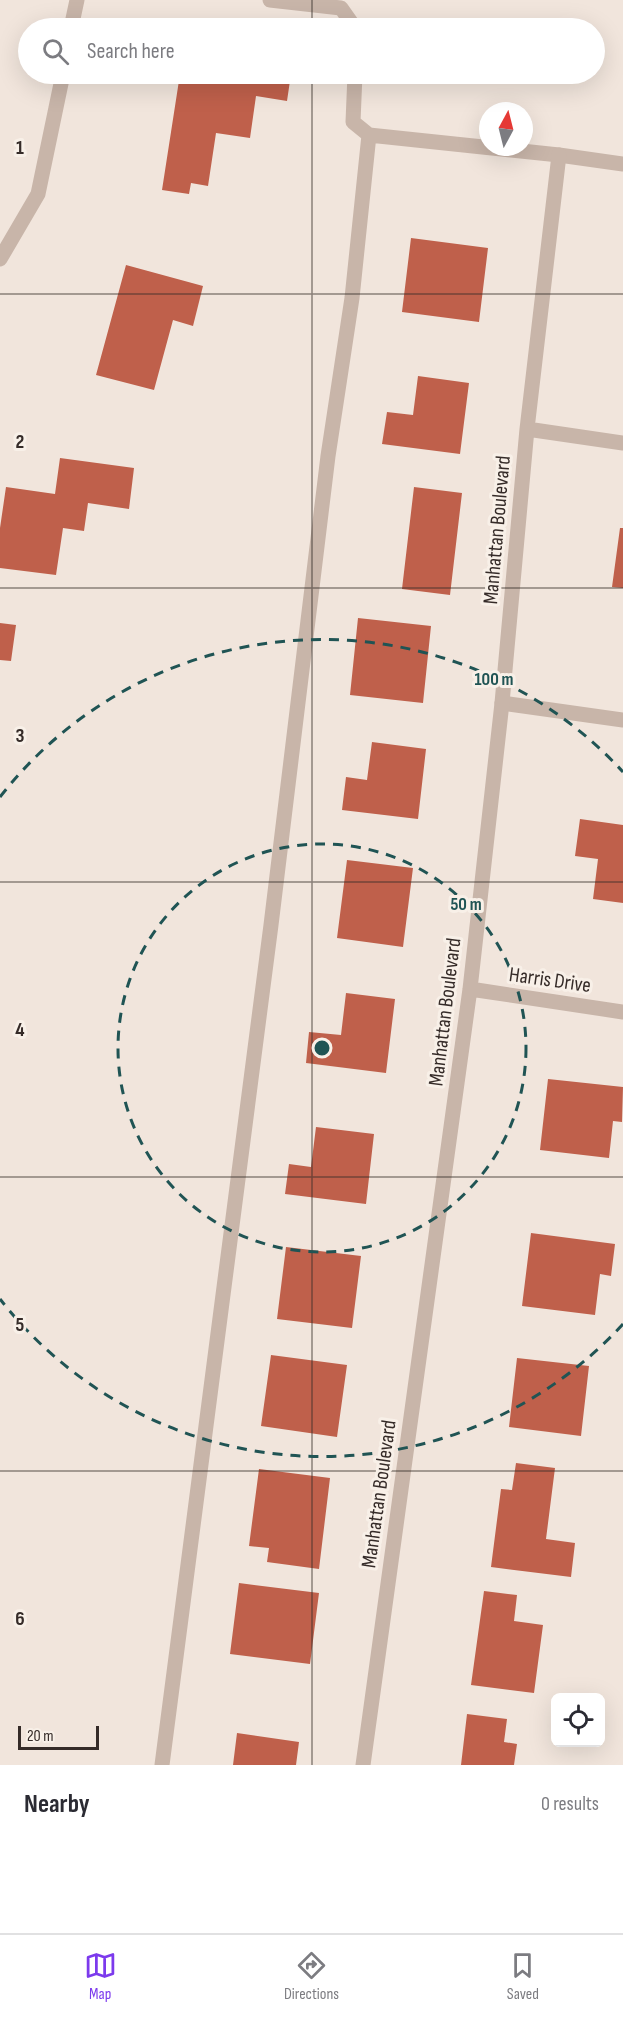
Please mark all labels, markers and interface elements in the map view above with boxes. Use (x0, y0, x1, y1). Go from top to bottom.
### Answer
search box (18, 18, 605, 84)
icon: search (39, 35, 72, 68)
text: Search here (87, 38, 174, 65)
north arrow (479, 102, 533, 156)
text: 1 (16, 136, 24, 160)
text: 2 (16, 430, 24, 454)
street label: Manhattan Boulevard (478, 455, 516, 605)
text: 100 m (475, 669, 514, 690)
text: 3 (16, 724, 25, 748)
text: 50 m (450, 894, 482, 915)
street label: Manhattan Boulevard (424, 936, 466, 1088)
street label: Harris Drive (508, 962, 592, 998)
text: 4 (15, 1018, 25, 1042)
centre of rings (312, 1038, 332, 1058)
text: 5 (16, 1313, 25, 1337)
street label: Manhattan Boulevard (356, 1418, 402, 1570)
text: 6 (15, 1607, 25, 1631)
map controls (551, 1693, 605, 1747)
button: locate (551, 1693, 605, 1747)
scale bar (18, 1723, 99, 1750)
text: 20 m (27, 1727, 54, 1746)
text: Nearby (24, 1789, 90, 1820)
text: 0 results (541, 1792, 599, 1816)
tab: Map (84, 1949, 117, 2004)
tab: Directions (284, 1949, 339, 2004)
tab: Saved (506, 1949, 539, 2004)

